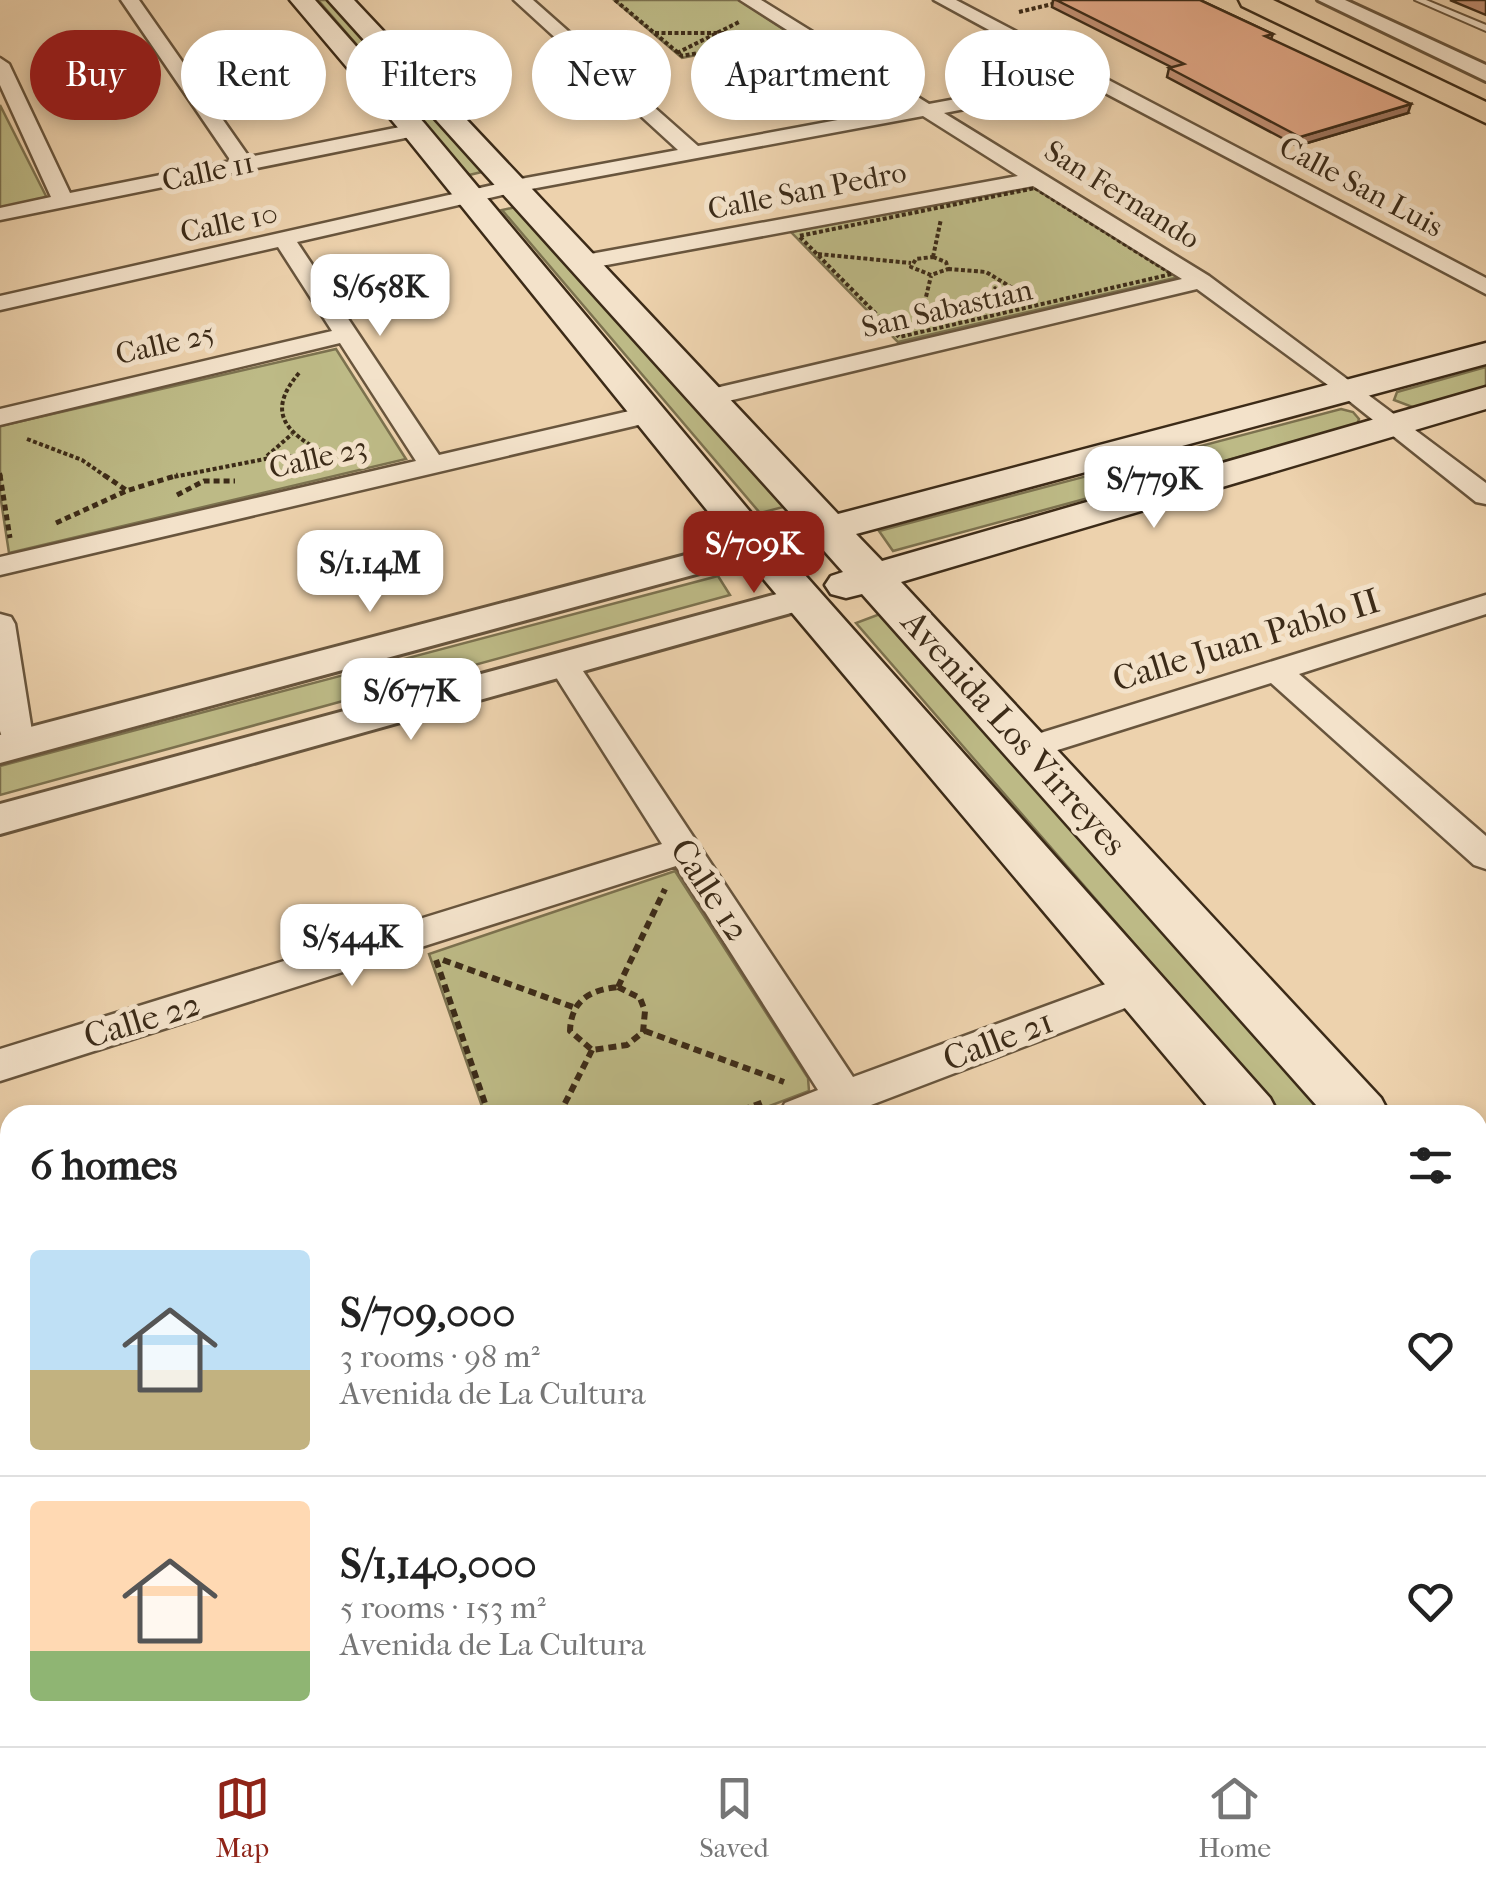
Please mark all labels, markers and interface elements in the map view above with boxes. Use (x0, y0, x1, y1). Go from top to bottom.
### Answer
chip: Buy (30, 30, 161, 120)
chip: Rent (181, 30, 326, 120)
chip: Filters (346, 30, 512, 120)
chip: New (532, 30, 671, 120)
chip: Apartment (691, 30, 925, 120)
chip: House (945, 30, 1110, 120)
street label: Calle San Luis (1273, 129, 1449, 245)
street label: San Fernando (1038, 133, 1206, 257)
street label: Calle 11 (159, 145, 257, 199)
street label: Calle San Pedro (705, 155, 909, 227)
street label: Calle 10 (177, 196, 281, 250)
pin: S/658K (299, 254, 461, 339)
text: S/658K (333, 268, 427, 305)
street label: San Sabastian (858, 272, 1036, 346)
street label: Calle 25 (112, 316, 218, 372)
street label: Calle 23 (266, 430, 370, 486)
pin: S/779K (1073, 446, 1235, 531)
text: S/779K (1106, 460, 1202, 497)
pin: S/709K (673, 511, 835, 596)
text: S/709K (705, 525, 803, 562)
pin: S/1.14M (278, 530, 462, 615)
text: S/1.14M (319, 544, 421, 581)
street label: Calle Juan Pablo II (1108, 580, 1384, 700)
street label: Avenida Los Virreyes (892, 600, 1135, 864)
pin: S/677K (330, 658, 492, 743)
text: S/677K (363, 672, 459, 709)
street label: Calle 12 (662, 831, 758, 949)
pin: S/544K (271, 904, 433, 989)
text: S/544K (302, 918, 402, 955)
street label: Calle 22 (79, 983, 205, 1057)
street label: Calle 21 (937, 1000, 1059, 1080)
icon: filters (1403, 1138, 1458, 1193)
text: 6 homes (30, 1141, 177, 1190)
text: S/709,000 (340, 1289, 515, 1338)
icon: home (110, 1290, 230, 1410)
icon: heart (1403, 1323, 1458, 1378)
text: 3 rooms · 98 m² (340, 1338, 540, 1375)
text: Avenida de La Cultura (340, 1375, 646, 1412)
text: S/1,140,000 (340, 1540, 537, 1589)
icon: home (110, 1541, 230, 1661)
icon: heart (1403, 1574, 1458, 1629)
text: 5 rooms · 153 m² (340, 1589, 546, 1626)
text: Avenida de La Cultura (340, 1626, 646, 1663)
tab: Map (215, 1771, 270, 1864)
tab: Saved (699, 1771, 769, 1864)
tab: Home (1198, 1771, 1271, 1864)

